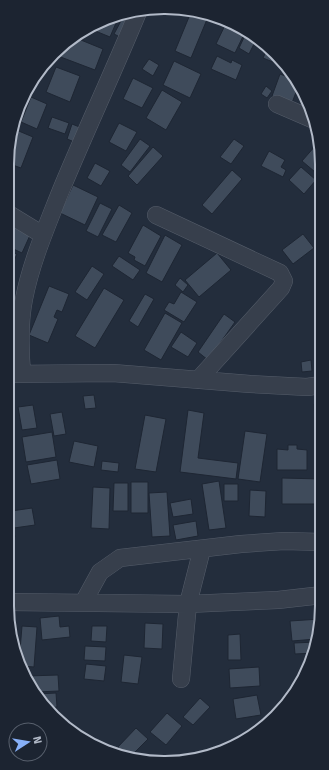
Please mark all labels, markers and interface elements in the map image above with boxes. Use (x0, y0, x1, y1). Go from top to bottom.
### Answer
north arrow (8, 722, 48, 762)
text: N (30, 735, 44, 745)

